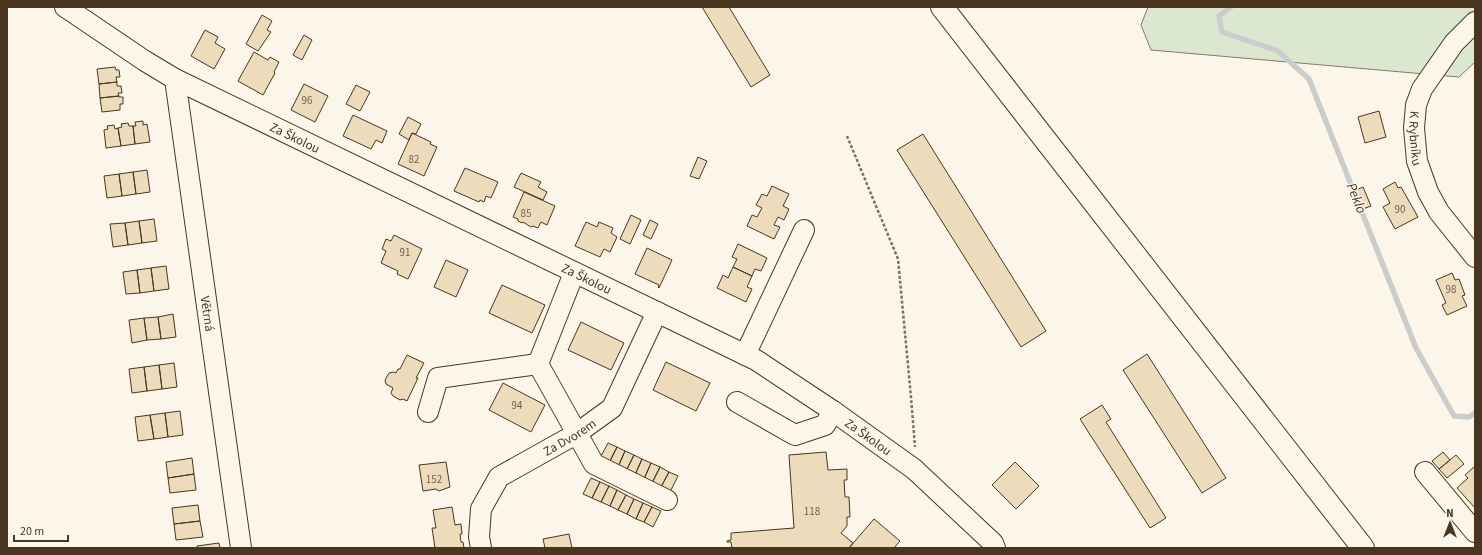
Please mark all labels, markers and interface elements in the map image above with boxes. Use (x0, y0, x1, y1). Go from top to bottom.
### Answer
house number: 96 (302, 93, 313, 108)
street label: K Rybníku (1404, 110, 1426, 168)
street label: Za Školou (267, 118, 323, 158)
house number: 82 (409, 152, 419, 167)
water label: Peklo (1341, 180, 1371, 217)
house number: 90 (1395, 202, 1405, 217)
house number: 85 (521, 206, 531, 221)
house number: 91 (400, 245, 410, 260)
street label: Za Školou (558, 259, 614, 299)
house number: 98 (1446, 282, 1457, 297)
street label: Větrná (196, 295, 218, 333)
house number: 94 (512, 398, 523, 413)
street label: Za Školou (841, 414, 895, 460)
street label: Za Dvorem (540, 415, 600, 461)
house number: 152 (426, 472, 442, 487)
north arrow (1430, 503, 1470, 543)
house number: 118 (804, 504, 821, 519)
text: N (1446, 506, 1454, 521)
scale bar (14, 517, 68, 543)
text: 20 m (20, 523, 44, 540)

